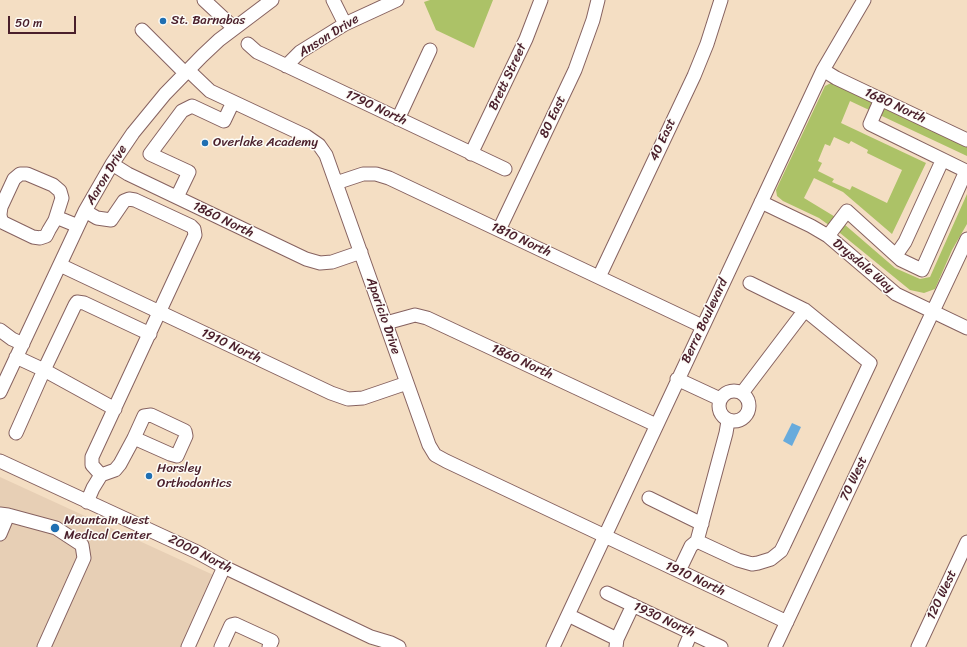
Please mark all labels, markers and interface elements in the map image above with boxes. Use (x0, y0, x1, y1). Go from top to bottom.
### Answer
scale bar (10, 8, 78, 34)
street label: Anson Drive (296, 11, 362, 61)
text: 50 m (15, 12, 42, 34)
place label: St. Barnabas (171, 13, 245, 29)
marker: St. Barnabas (158, 16, 168, 26)
street label: Brett Street (486, 41, 530, 113)
street label: 1680 North (862, 85, 928, 127)
street label: 1790 North (343, 87, 409, 129)
street label: 80 East (536, 93, 570, 141)
street label: 40 East (646, 116, 680, 164)
place label: Overlake Academy (213, 135, 318, 151)
marker: Overlake Academy (200, 138, 210, 148)
street label: Aaron Drive (83, 142, 131, 208)
street label: 1860 North (190, 199, 256, 241)
street label: 1810 North (489, 219, 553, 261)
street label: Drysdale Way (829, 236, 897, 296)
street label: Aparicio Drive (363, 275, 403, 357)
street label: Berra Boulevard (679, 276, 731, 366)
street label: 1910 North (199, 325, 263, 367)
street label: 1860 North (489, 341, 555, 383)
street label: 70 West (837, 454, 871, 504)
place label: Horsley Orthodontics (157, 461, 232, 492)
marker: Horsley Orthodontics (144, 471, 154, 481)
place label: Mountain West Medical Center (64, 513, 151, 544)
marker: Mountain West Medical Center (49, 522, 61, 534)
street label: 2000 North (166, 531, 234, 577)
street label: 1910 North (663, 558, 727, 600)
street label: 120 West (924, 568, 960, 622)
street label: 1930 North (631, 599, 697, 641)

